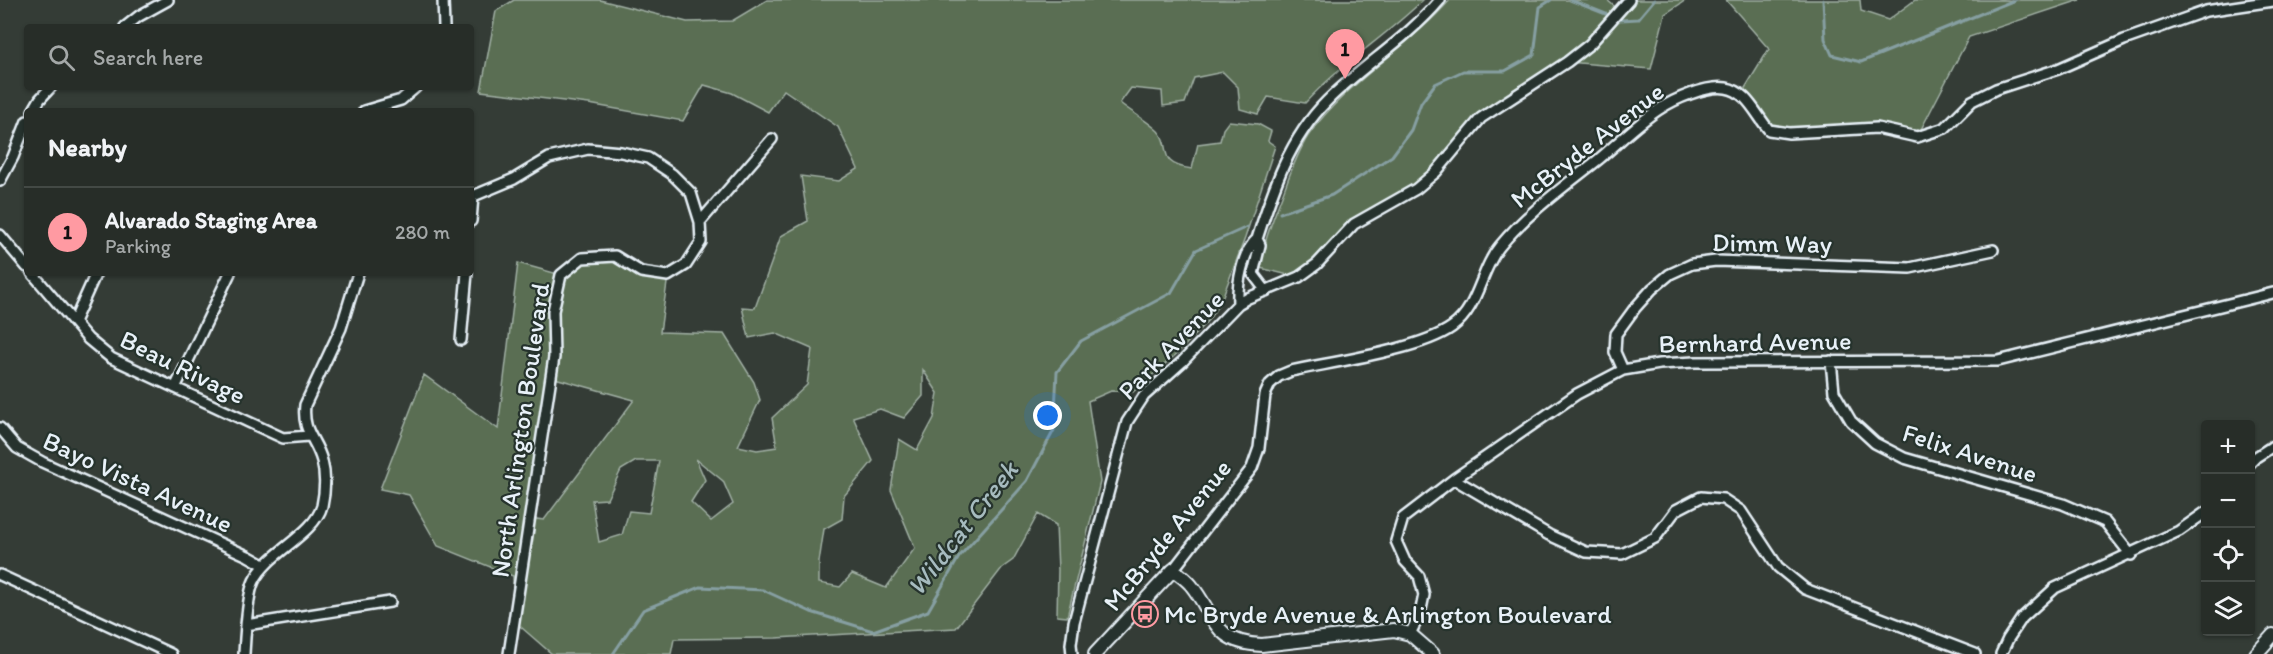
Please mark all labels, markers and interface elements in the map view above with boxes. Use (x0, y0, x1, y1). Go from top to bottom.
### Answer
search box (24, 24, 474, 90)
pin: 1 (1326, 29, 1364, 79)
icon: search (45, 41, 78, 74)
text: Search here (93, 44, 203, 71)
street label: McBryde Avenue (1504, 75, 1670, 215)
text: Nearby (48, 131, 127, 163)
text: Alvarado Staging Area (105, 207, 317, 234)
text: 1 (63, 220, 72, 244)
text: 280 m (395, 220, 450, 244)
street label: Dimm Way (1712, 226, 1832, 260)
text: Parking (105, 234, 171, 258)
street label: North Arlington Boulevard (483, 280, 557, 580)
street label: Park Avenue (1111, 284, 1231, 406)
street label: Beau Rivage (115, 323, 251, 411)
street label: Bernhard Avenue (1658, 324, 1852, 360)
your location (1033, 401, 1062, 430)
street label: Felix Avenue (1899, 416, 2041, 490)
map controls (2201, 420, 2255, 636)
button: + (2201, 420, 2255, 474)
street label: Bayo Vista Avenue (38, 424, 238, 540)
water label: Wildcat Creek (899, 453, 1026, 602)
street label: McBryde Avenue (1096, 453, 1238, 617)
button: − (2201, 474, 2255, 528)
button: locate (2201, 528, 2255, 582)
button: layers (2201, 582, 2255, 636)
place label: Mc Bryde Avenue & Arlington Boulevard (1164, 598, 1612, 630)
bus stop icon: Mc Bryde Avenue & Arlington Boulevard (1130, 599, 1160, 629)

